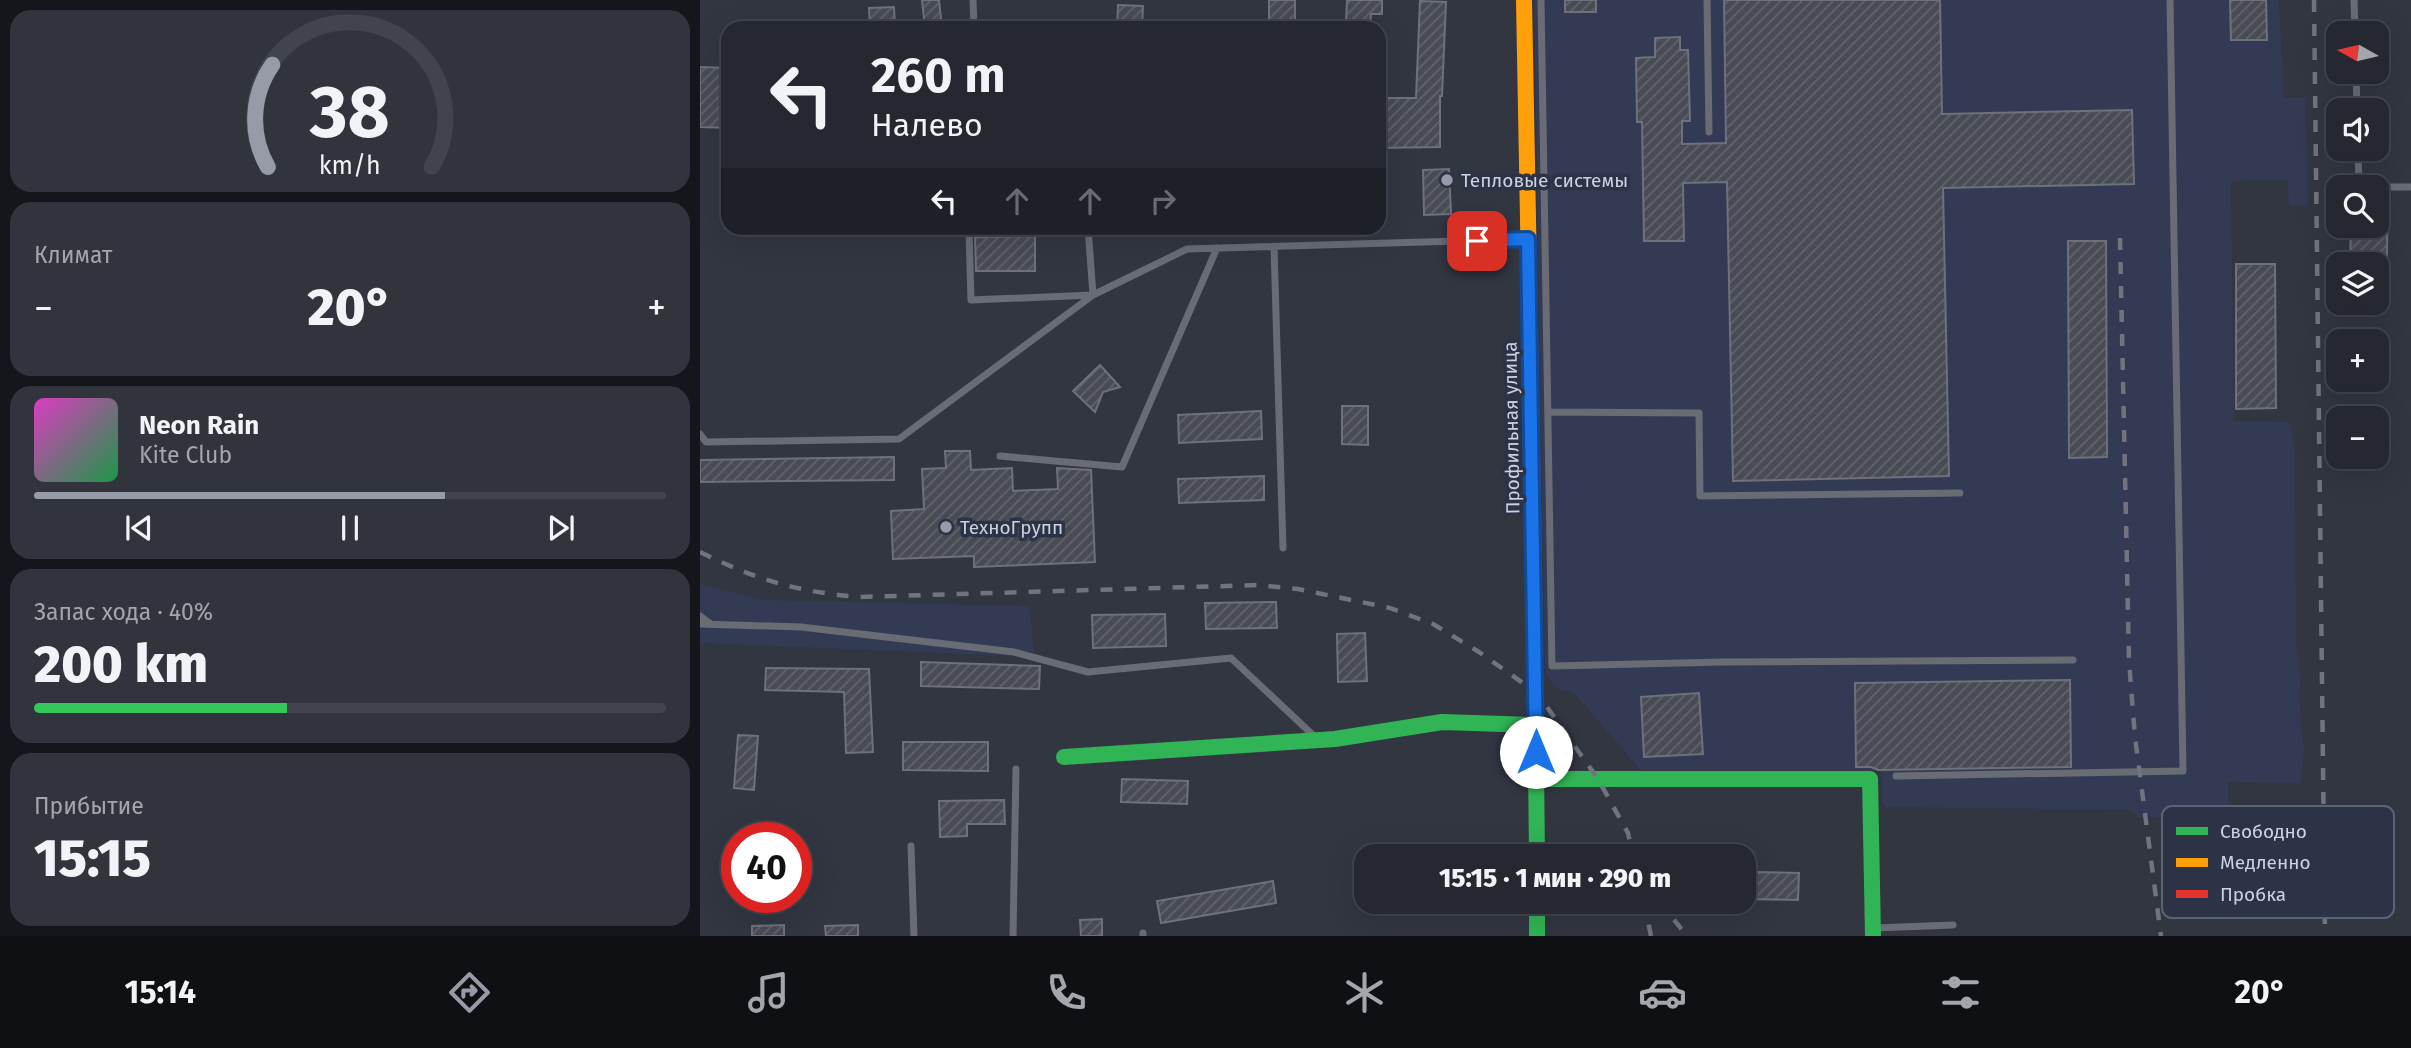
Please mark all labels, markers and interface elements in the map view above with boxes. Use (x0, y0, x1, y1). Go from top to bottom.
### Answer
north arrow (2326, 21, 2389, 84)
map controls (2326, 21, 2389, 469)
text: 260 m (871, 46, 1006, 105)
icon: left (756, 49, 847, 140)
text: 38 (309, 69, 390, 156)
button: sound (2326, 98, 2389, 161)
text: Налево (871, 106, 983, 144)
text: km/h (319, 151, 381, 181)
place label: Тепловые системы (1461, 169, 1628, 192)
marker: Тепловые системы (1439, 172, 1455, 188)
button: search (2326, 175, 2389, 238)
icon: left (925, 182, 963, 220)
icon: ahead (998, 182, 1036, 220)
icon: ahead (1071, 182, 1109, 220)
icon: right (1144, 182, 1182, 220)
pin (1447, 211, 1507, 271)
icon: arrive (1458, 222, 1496, 260)
text: Климат (34, 241, 112, 269)
button: layers (2326, 252, 2389, 315)
text: 20° (307, 276, 393, 339)
text: − (34, 285, 53, 331)
text: + (647, 285, 666, 331)
button: + (2326, 329, 2389, 392)
street label: Профильная улица (1498, 341, 1525, 515)
button: − (2326, 406, 2389, 469)
text: Neon Rain (139, 410, 259, 441)
text: Kite Club (139, 441, 232, 469)
icon: previous (120, 509, 158, 547)
icon: pause (331, 509, 369, 547)
icon: next (542, 509, 580, 547)
place label: ТехноГрупп (960, 516, 1063, 539)
marker: ТехноГрупп (938, 519, 954, 535)
text: Запас хода · 40% (34, 598, 213, 626)
text: 200 km (34, 633, 208, 696)
position arrow (1499, 715, 1573, 789)
text: Прибытие (34, 792, 144, 820)
legend (2162, 806, 2394, 918)
text: Свободно (2220, 820, 2307, 843)
speed limit sign: 40 (721, 822, 812, 913)
text: 15:15 (34, 827, 151, 890)
text: Медленно (2220, 851, 2311, 874)
text: 15:15 · 1 мин · 290 m (1439, 863, 1671, 894)
text: Пробка (2220, 883, 2286, 906)
icon: directions (445, 968, 494, 1017)
icon: music (744, 968, 793, 1017)
icon: phone (1042, 968, 1091, 1017)
icon: climate (1340, 968, 1389, 1017)
icon: car (1638, 968, 1687, 1017)
icon: filters (1936, 968, 1985, 1017)
text: 15:14 (125, 973, 196, 1011)
text: 20° (2234, 973, 2286, 1011)

